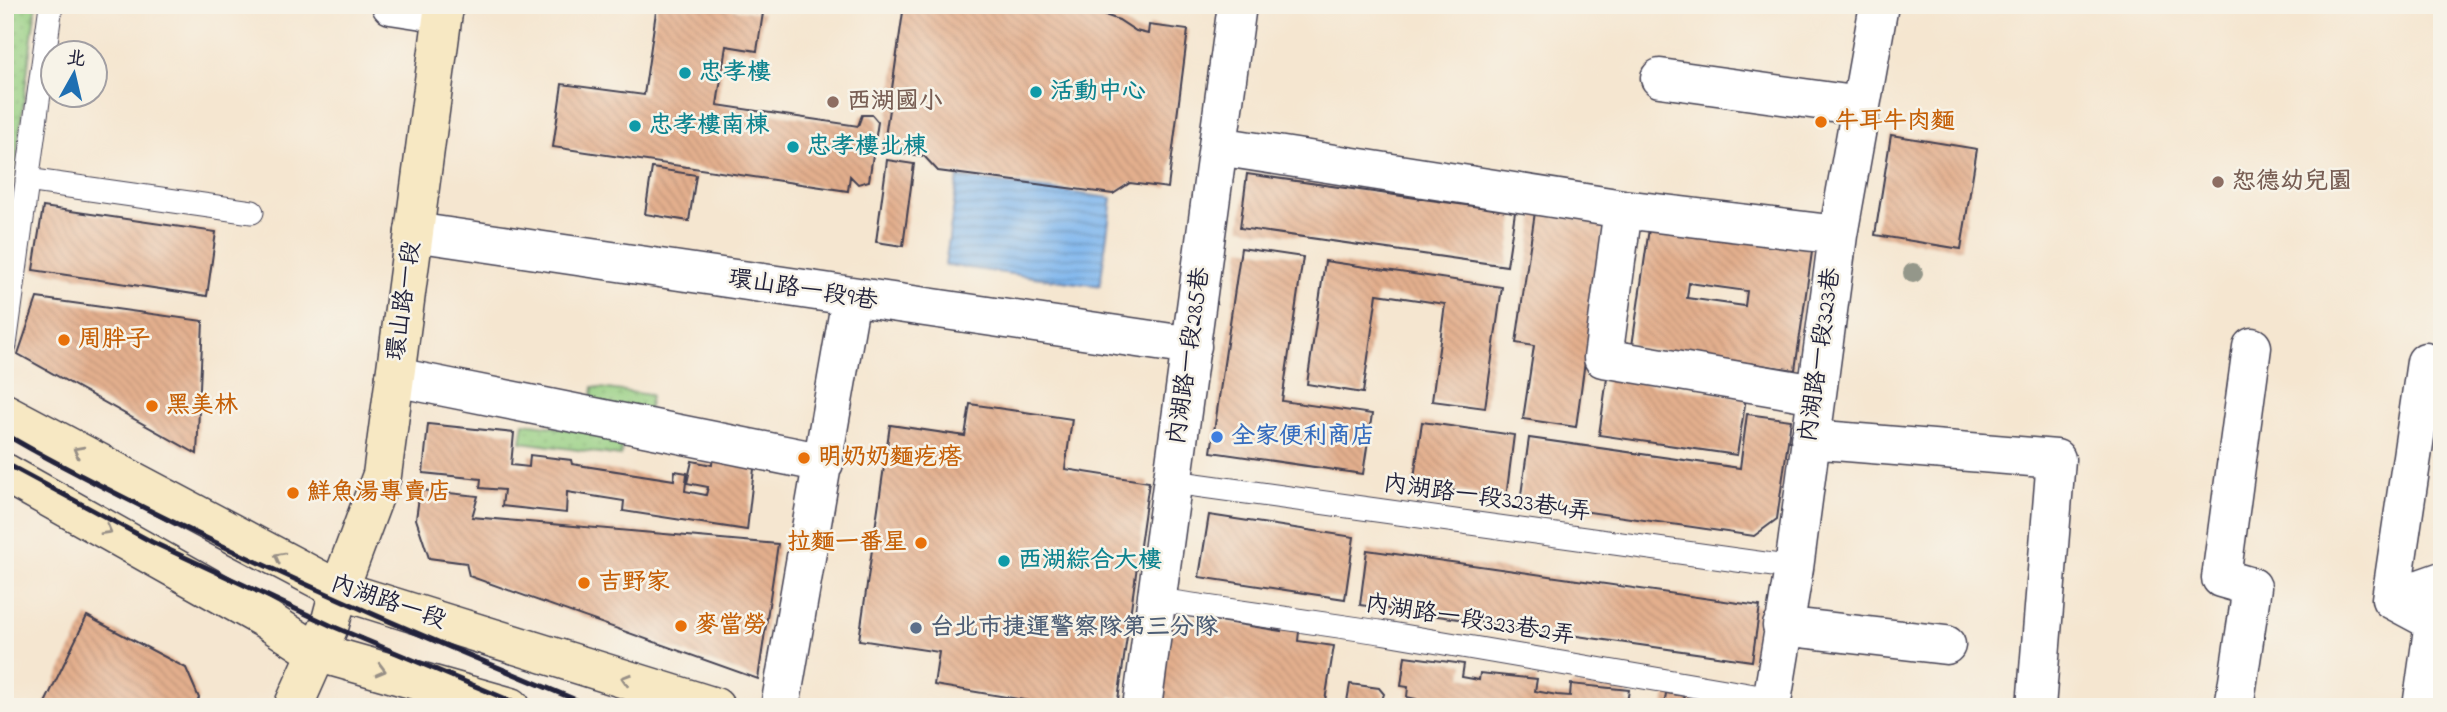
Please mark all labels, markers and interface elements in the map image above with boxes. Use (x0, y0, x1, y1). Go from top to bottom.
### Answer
north arrow (38, 38, 108, 108)
text: 北 (65, 45, 87, 74)
place label: 忠孝樓 (699, 56, 771, 91)
marker: 忠孝樓 (677, 65, 693, 81)
place label: 活動中心 (1050, 75, 1146, 110)
marker: 活動中心 (1028, 84, 1044, 100)
place label: 西湖國小 (847, 85, 943, 120)
marker: 西湖國小 (825, 94, 841, 110)
place label: 牛耳牛肉麵 (1835, 105, 1955, 140)
place label: 忠孝樓南棟 (649, 109, 770, 144)
marker: 牛耳牛肉麵 (1813, 114, 1829, 130)
marker: 忠孝樓南棟 (627, 118, 643, 134)
place label: 忠孝樓北棟 (807, 130, 928, 165)
marker: 忠孝樓北棟 (785, 139, 801, 155)
place label: 恕德幼兒園 (2232, 165, 2352, 200)
marker: 恕德幼兒園 (2210, 174, 2226, 190)
street label: 環山路一段 (379, 239, 431, 363)
street label: 環山路一段9巷 (726, 262, 880, 320)
street label: 內湖路一段285巷 (1160, 265, 1220, 447)
street label: 內湖路一段323巷 (1791, 266, 1851, 444)
place label: 周胖子 (78, 323, 150, 358)
marker: 周胖子 (56, 332, 72, 348)
place label: 黑美林 (166, 389, 238, 424)
marker: 黑美林 (144, 398, 160, 414)
place label: 全家便利商店 (1231, 420, 1375, 455)
marker: 全家便利商店 (1209, 429, 1225, 445)
place label: 明奶奶麵疙瘩 (818, 441, 962, 476)
one-way arrow (73, 446, 85, 459)
marker: 明奶奶麵疙瘩 (796, 450, 812, 466)
street label: 內湖路一段323巷4弄 (1381, 467, 1593, 531)
place label: 鮮魚湯專賣店 (307, 476, 451, 511)
marker: 鮮魚湯專賣店 (285, 485, 301, 501)
one-way arrow (100, 522, 113, 535)
place label: 拉麵一番星 (787, 526, 907, 561)
marker: 拉麵一番星 (913, 535, 929, 551)
place label: 西湖綜合大樓 (1018, 544, 1162, 579)
one-way arrow (274, 551, 287, 565)
marker: 西湖綜合大樓 (996, 553, 1012, 569)
place label: 吉野家 (598, 566, 670, 601)
street label: 內湖路一段 (326, 567, 450, 639)
marker: 吉野家 (576, 575, 592, 591)
street label: 內湖路一段323巷2弄 (1363, 587, 1577, 655)
place label: 麥當勞 (695, 609, 767, 644)
place label: 台北市捷運警察隊第三分隊 (930, 611, 1219, 646)
marker: 麥當勞 (673, 618, 689, 634)
marker: 台北市捷運警察隊第三分隊 (908, 620, 924, 636)
one-way arrow (375, 662, 387, 677)
one-way arrow (620, 673, 632, 688)

